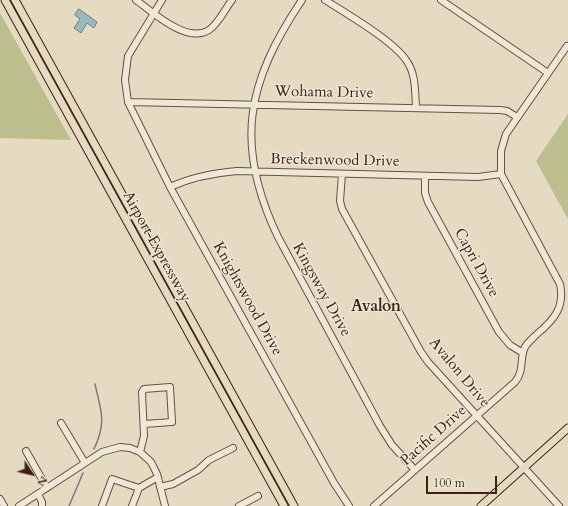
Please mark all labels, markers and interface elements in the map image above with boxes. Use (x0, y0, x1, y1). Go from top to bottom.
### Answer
street label: Wohama Drive (274, 83, 374, 103)
street label: Breckenwood Drive (270, 151, 400, 171)
street label: Airport Expressway (118, 188, 194, 306)
street label: Capri Drive (450, 225, 502, 301)
street label: Knightswood Drive (208, 239, 286, 359)
street label: Kingsway Drive (288, 240, 354, 340)
district label: Avalon (351, 297, 401, 317)
street label: Avalon Drive (425, 334, 493, 412)
street label: Pacific Drive (398, 402, 470, 470)
north arrow (12, 454, 52, 494)
scale bar (428, 468, 499, 494)
text: N (33, 473, 51, 489)
text: 100 m (433, 475, 465, 491)

